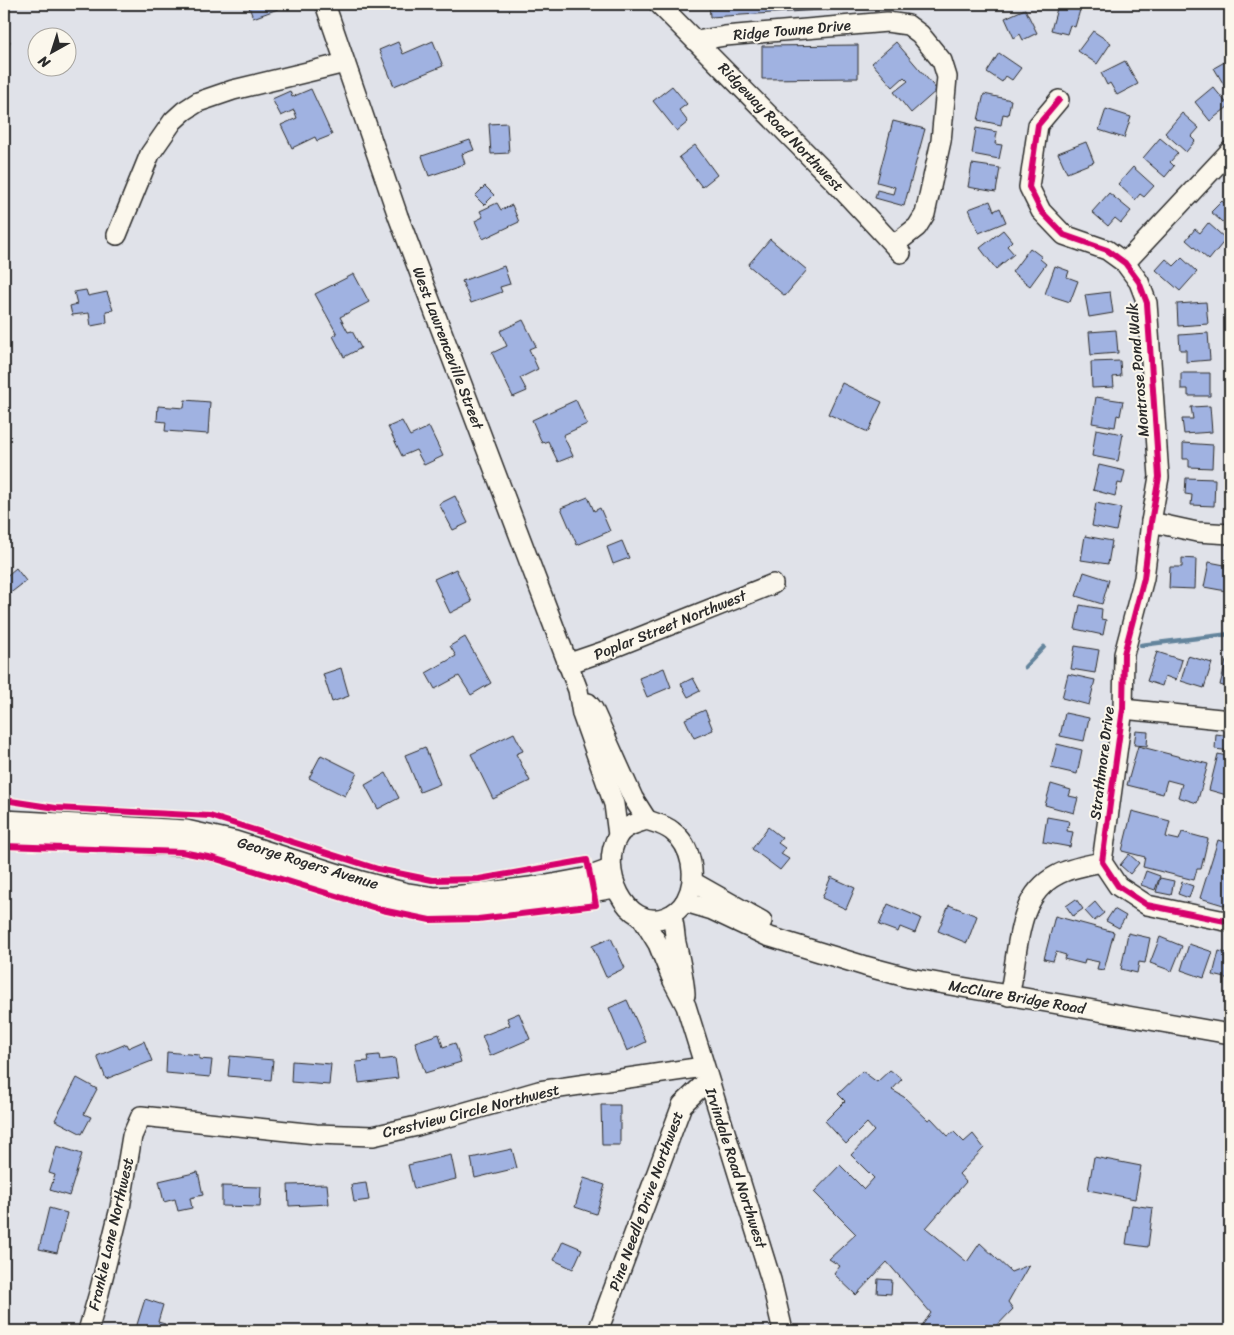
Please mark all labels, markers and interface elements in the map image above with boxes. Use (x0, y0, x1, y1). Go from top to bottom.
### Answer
street label: Ridge Towne Drive (732, 12, 852, 48)
north arrow (28, 28, 78, 78)
text: N (32, 49, 57, 75)
street label: Ridgeway Road Northwest (712, 56, 850, 198)
street label: West Lawrenceville Street (405, 263, 491, 434)
street label: Montrose Pond Walk (1119, 302, 1157, 438)
street label: Poplar Street Northwest (590, 582, 751, 668)
street label: Strathmore Drive (1082, 705, 1122, 821)
street label: George Rogers Avenue (234, 829, 382, 897)
street label: McClure Bridge Road (947, 972, 1088, 1022)
street label: Crestview Circle Northwest (380, 1076, 563, 1146)
street label: Irvindale Road Northwest (697, 1083, 775, 1253)
street label: Pine Needle Drive Northwest (601, 1107, 691, 1295)
street label: Frankie Lane Northwest (81, 1155, 141, 1313)

